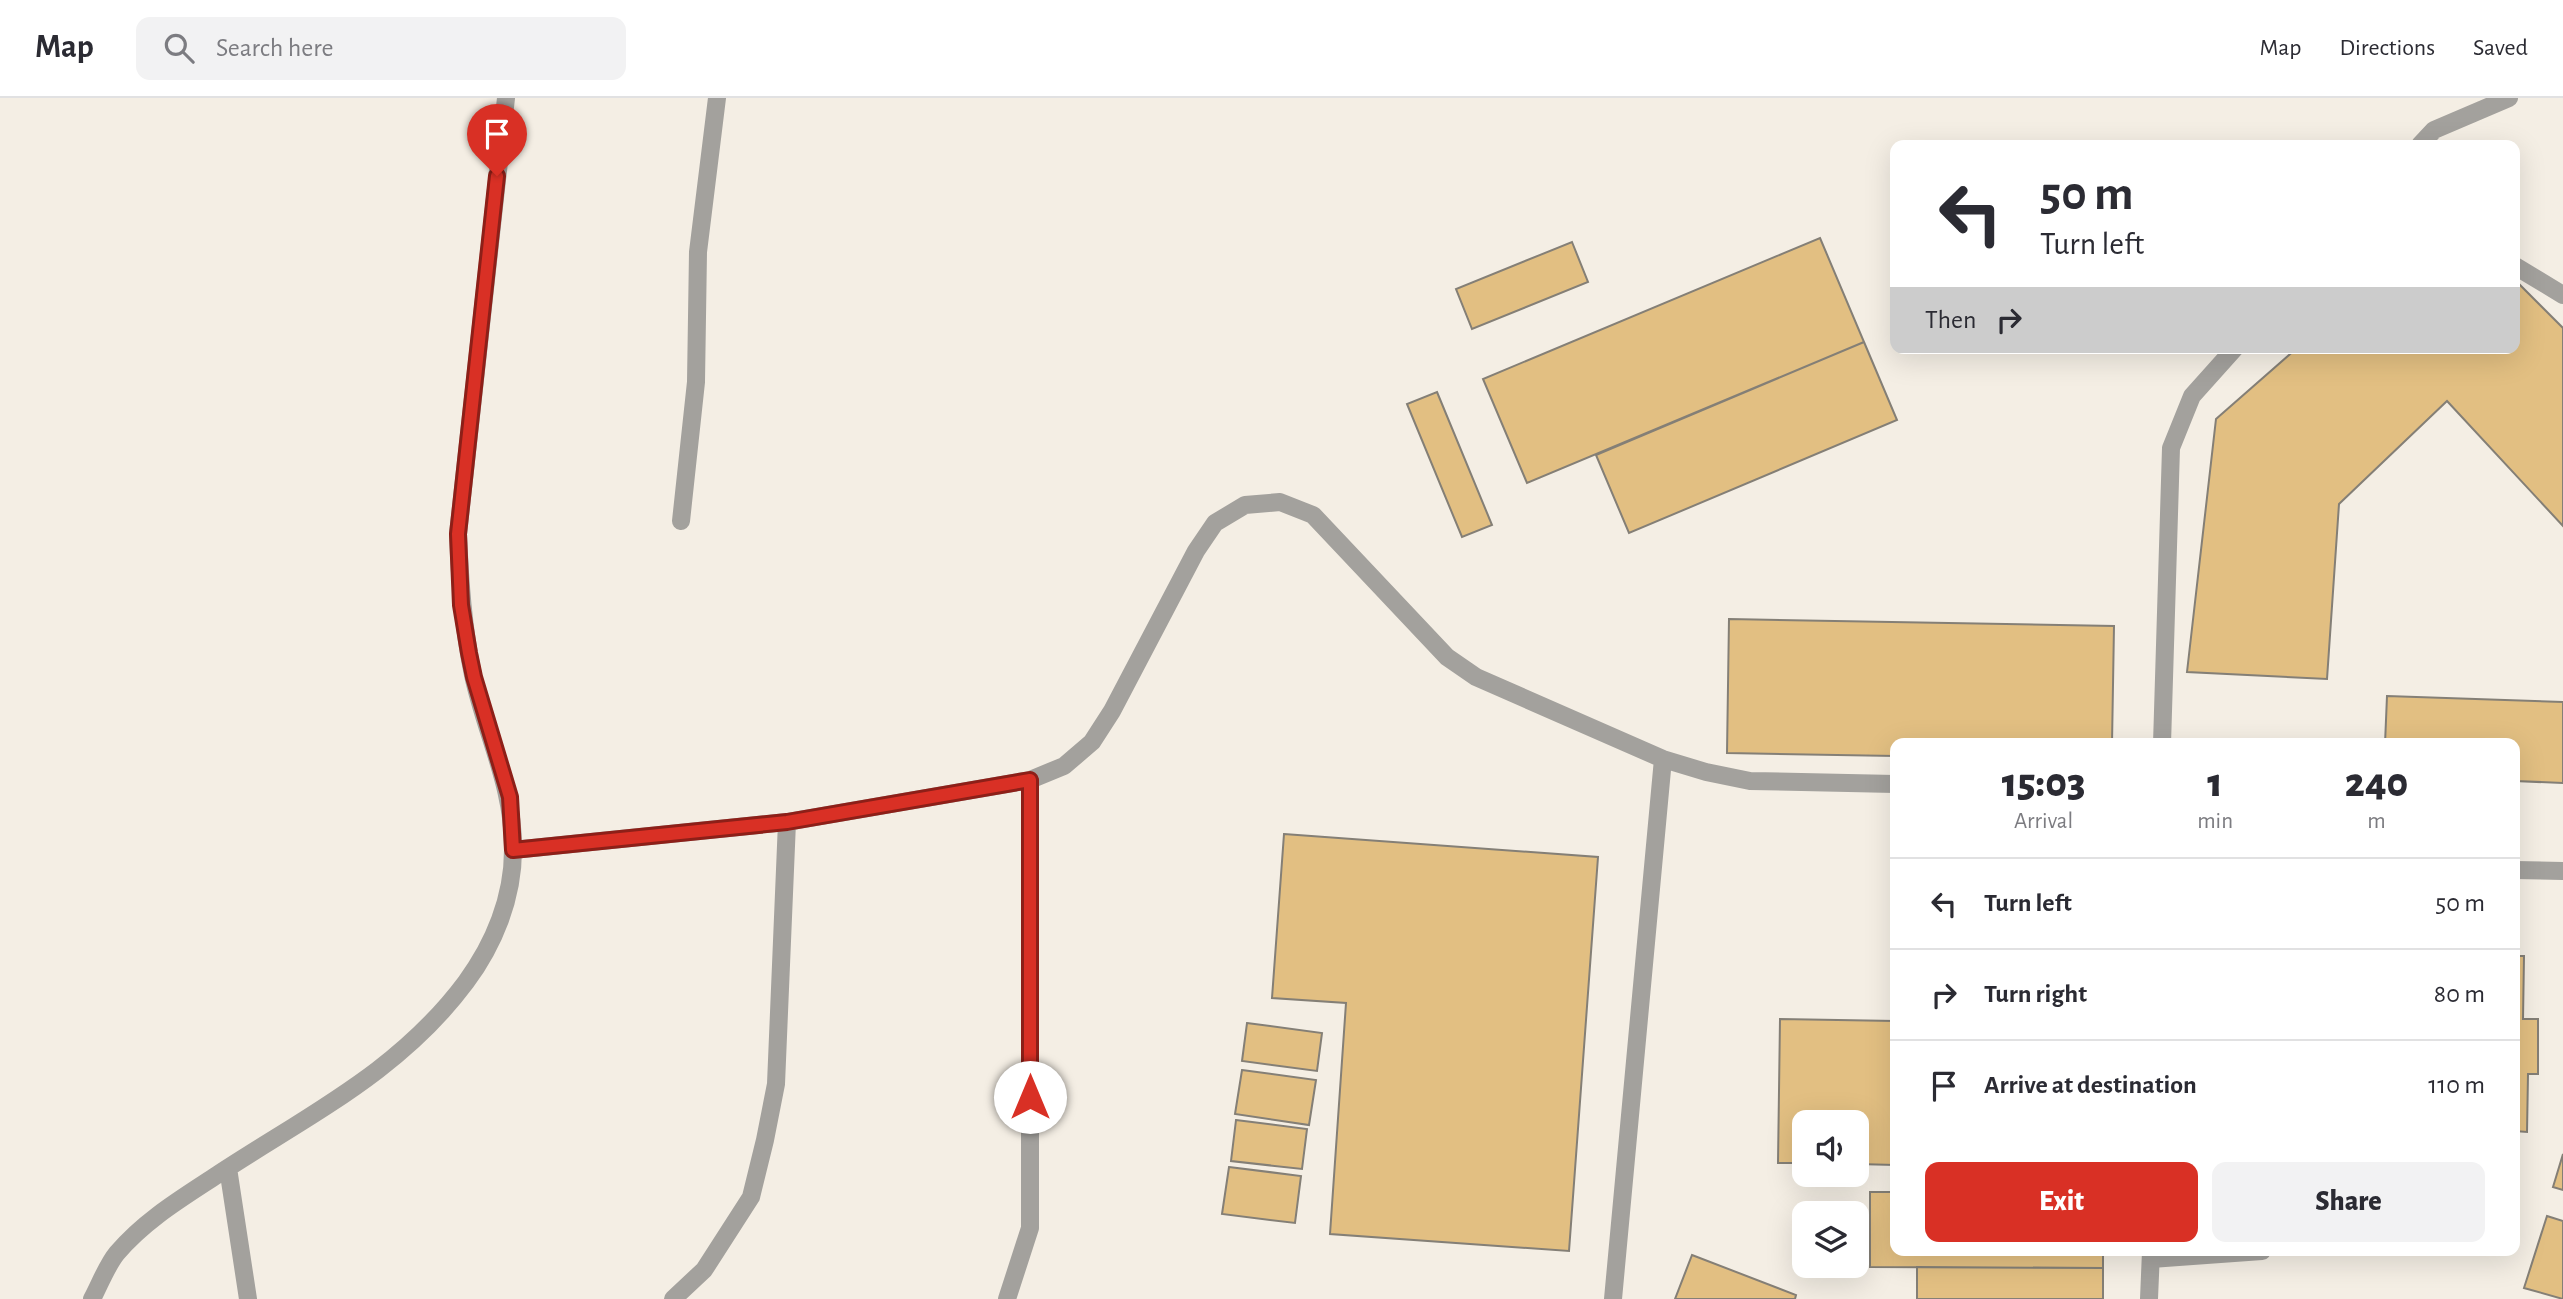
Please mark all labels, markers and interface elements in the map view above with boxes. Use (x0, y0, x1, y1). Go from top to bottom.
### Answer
search box (136, 17, 626, 80)
icon: search (160, 29, 198, 67)
text: Map (35, 31, 94, 64)
text: Search here (216, 35, 334, 61)
text: Map (2259, 36, 2301, 60)
text: Directions (2339, 36, 2435, 60)
text: Saved (2473, 36, 2528, 60)
pin (467, 104, 527, 176)
icon: arrive (478, 115, 516, 153)
icon: left (1925, 168, 2016, 259)
text: 50 m (2040, 170, 2134, 219)
text: Turn left (2040, 228, 2144, 260)
icon: right (1990, 301, 2028, 339)
text: Then (1925, 307, 1976, 333)
text: 15:03 (2002, 762, 2085, 804)
text: 1 (2207, 762, 2223, 804)
text: 240 (2345, 762, 2408, 804)
text: Arrival (2014, 810, 2073, 833)
text: min (2197, 810, 2233, 833)
text: m (2367, 810, 2386, 833)
icon: left (1925, 885, 1963, 923)
text: Turn left (1984, 890, 2072, 916)
text: 50 m (2435, 890, 2485, 916)
icon: right (1925, 976, 1963, 1014)
text: Turn right (1984, 981, 2087, 1007)
text: 80 m (2434, 981, 2485, 1007)
position arrow (993, 1060, 1067, 1134)
icon: arrive (1925, 1067, 1963, 1105)
text: Arrive at destination (1984, 1072, 2197, 1098)
text: 110 m (2428, 1072, 2485, 1098)
map controls (1792, 1110, 1869, 1278)
button: sound (1792, 1110, 1869, 1187)
button: Exit (1925, 1162, 2198, 1242)
button: Share (2212, 1162, 2485, 1242)
button: layers (1792, 1201, 1869, 1278)

